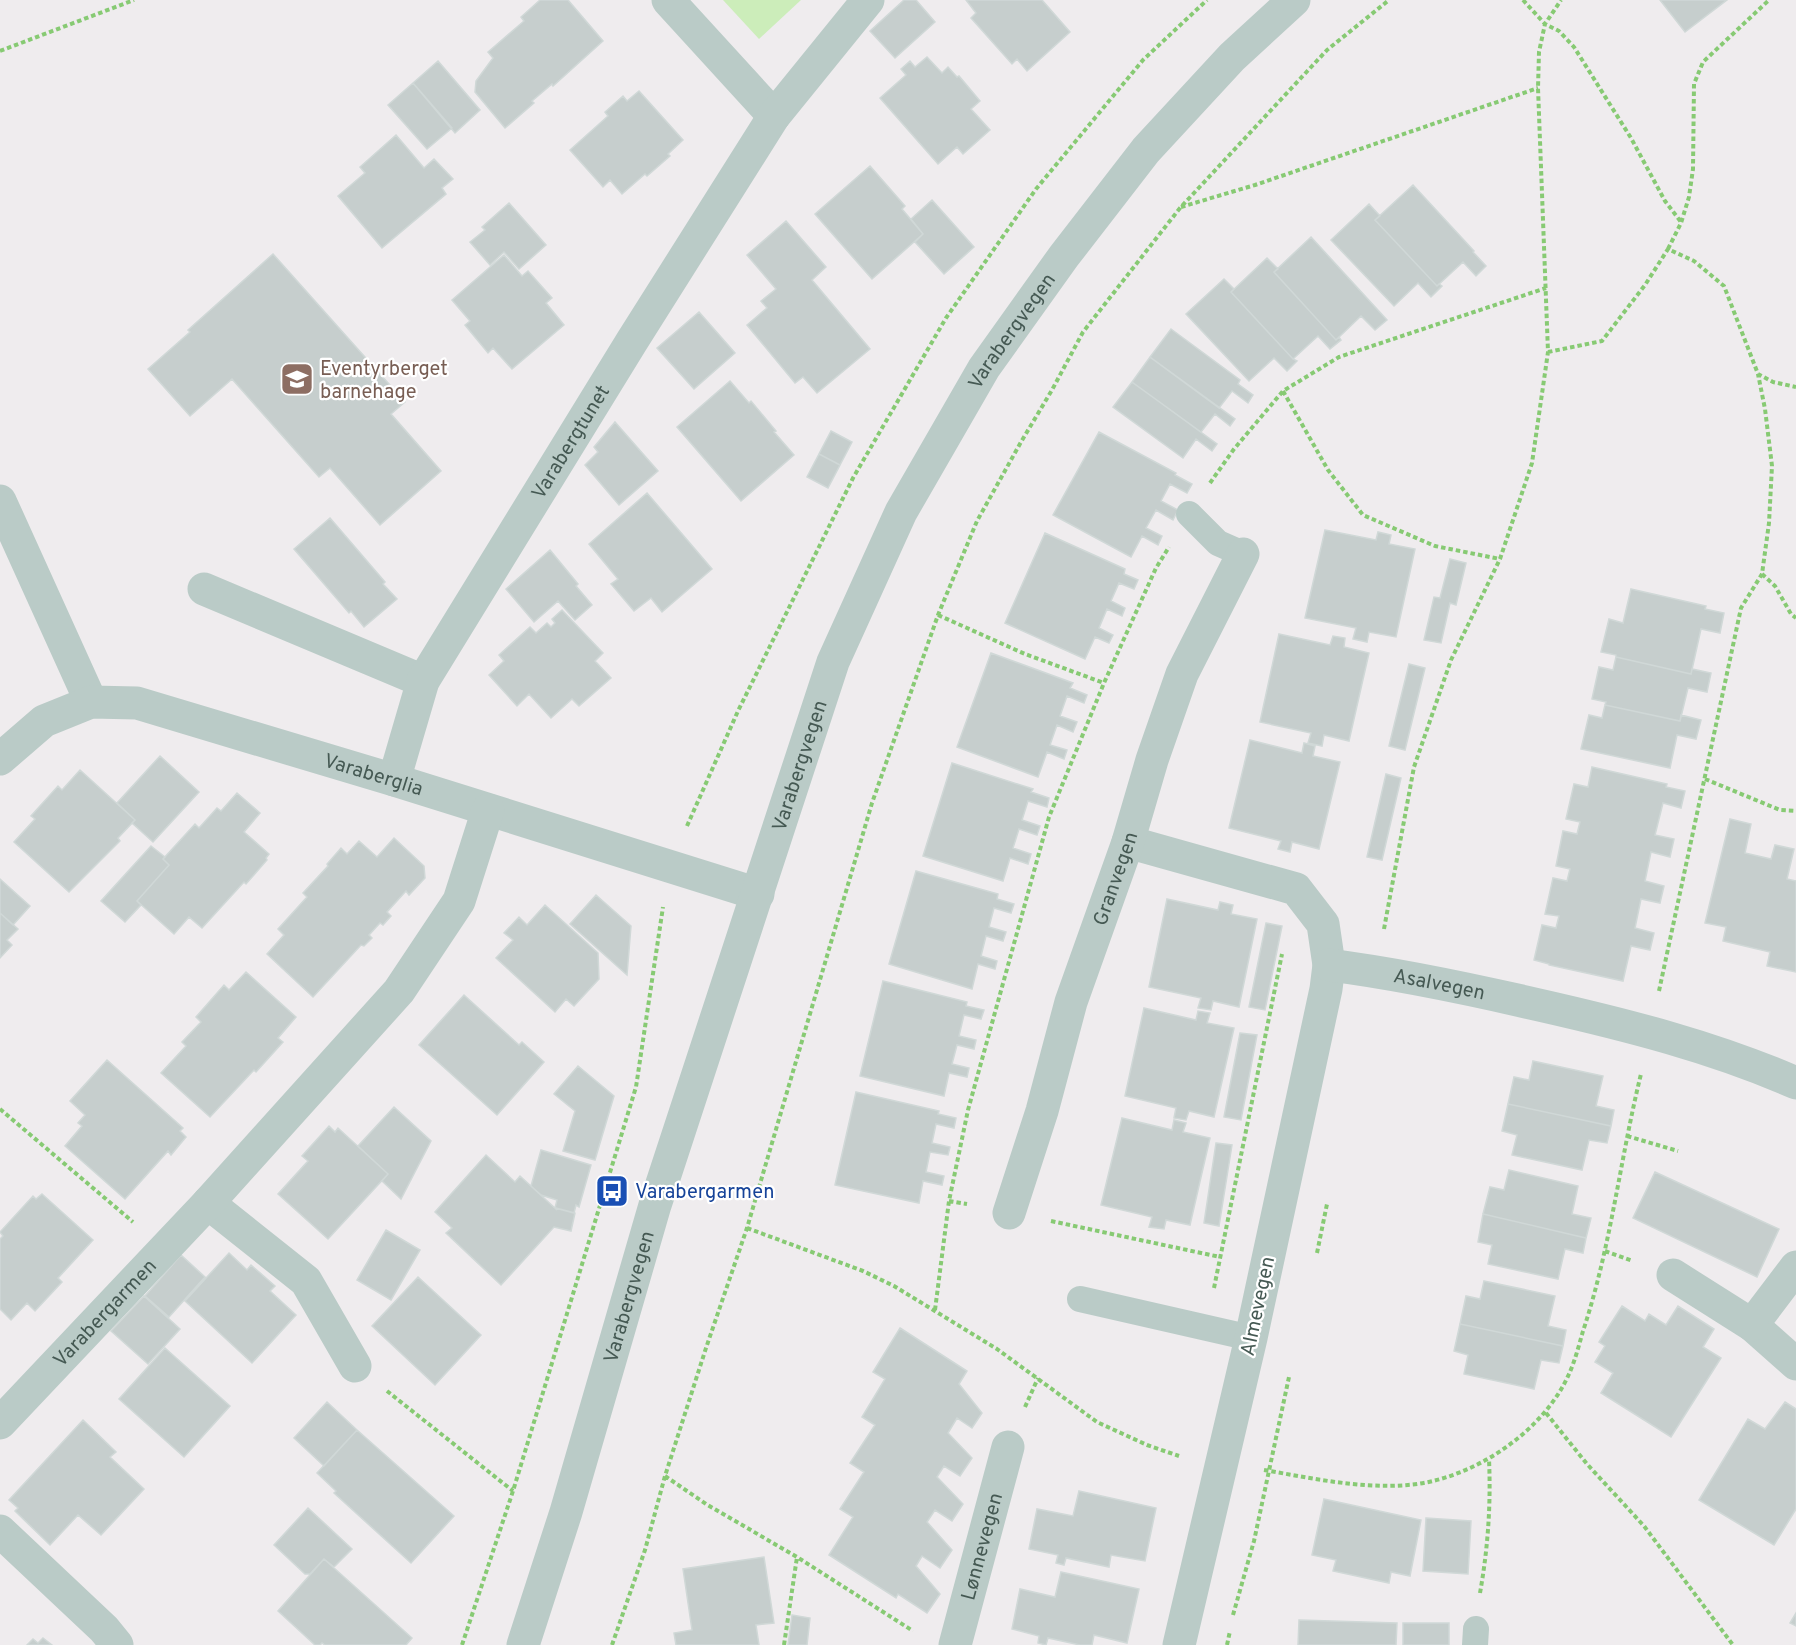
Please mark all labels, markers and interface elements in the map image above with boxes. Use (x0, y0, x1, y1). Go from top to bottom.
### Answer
street label: Varabergvegen (964, 269, 1063, 394)
place label: Eventyrberget barnehage (320, 357, 448, 406)
school or university icon: Eventyrberget barnehage (279, 361, 315, 397)
street label: Varabergtunet (527, 381, 617, 505)
street label: Varabergvegen (767, 697, 835, 835)
street label: Varaberglia (320, 749, 426, 803)
street label: Granvegen (1088, 829, 1145, 930)
street label: Asalvegen (1391, 964, 1487, 1007)
bus stop icon: Varabergarmen (594, 1173, 630, 1209)
place label: Varabergarmen (635, 1180, 774, 1206)
street label: Varabergvegen (599, 1228, 662, 1366)
street label: Varabergarmen (49, 1254, 163, 1374)
street label: Almevegen (1236, 1254, 1282, 1359)
street label: Lønnevegen (956, 1490, 1010, 1604)

